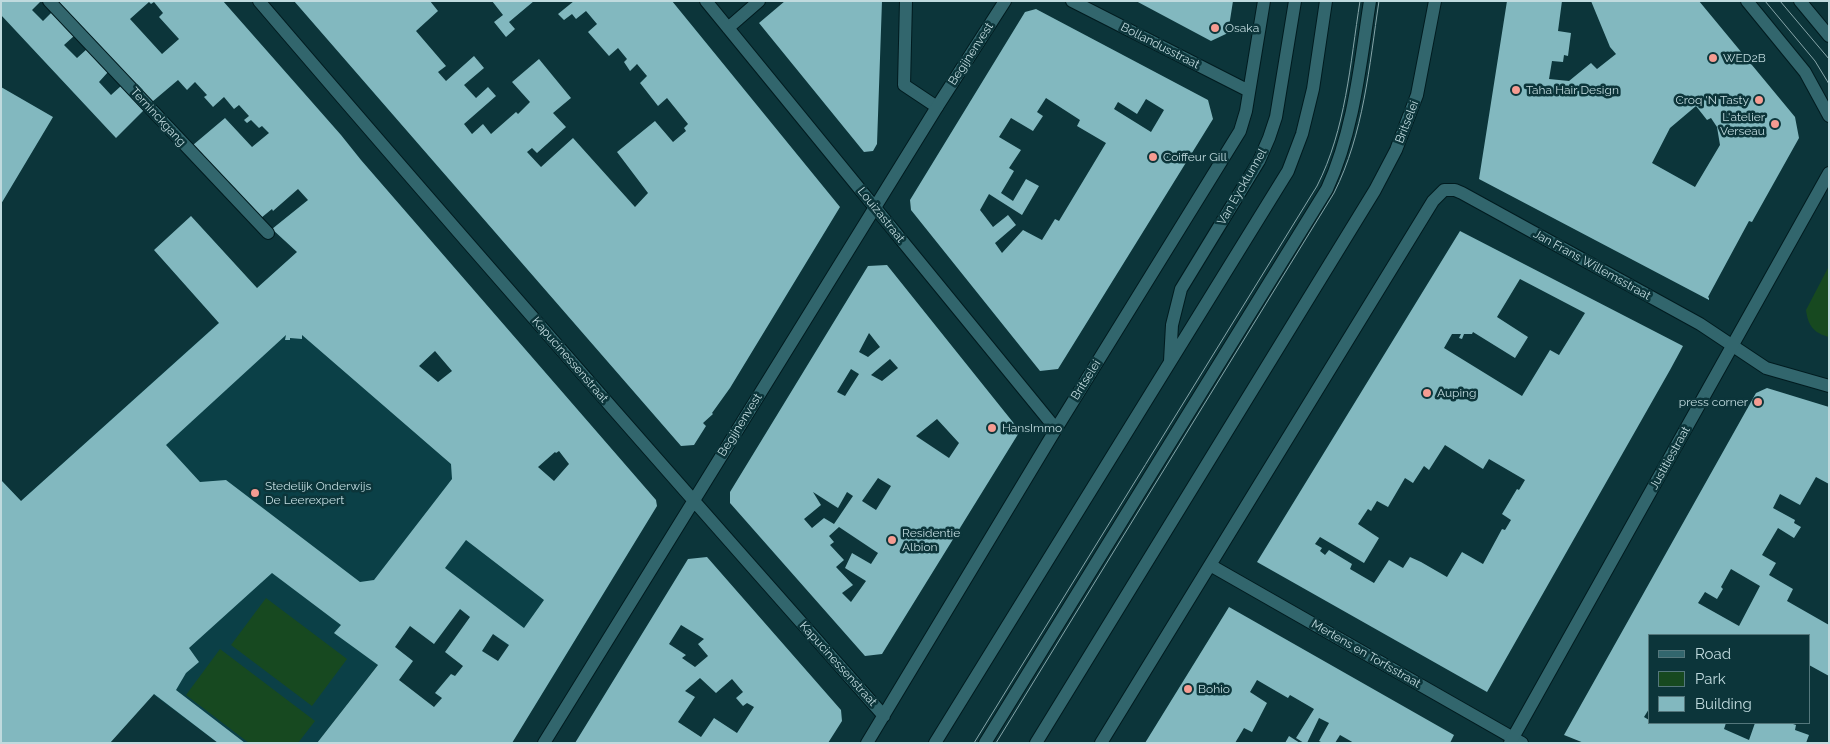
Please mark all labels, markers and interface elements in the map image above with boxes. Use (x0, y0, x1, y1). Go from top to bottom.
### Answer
street label: Begijnenvest (945, 20, 997, 88)
street label: Bollandusstraat (1118, 20, 1202, 72)
place label: Osaka (1225, 21, 1259, 35)
marker: Osaka (1209, 22, 1221, 34)
place label: WED2B (1723, 51, 1766, 65)
marker: WED2B (1707, 52, 1719, 64)
place label: Taha Hair Design (1526, 83, 1619, 97)
marker: Taha Hair Design (1510, 84, 1522, 96)
street label: Terninckgang (127, 85, 189, 149)
place label: Croq 'N Tasty (1676, 93, 1749, 107)
marker: Croq 'N Tasty (1753, 94, 1765, 106)
street label: Britselei (1392, 99, 1422, 145)
place label: L'atelier Verseau (1720, 110, 1765, 138)
marker: L'atelier Verseau (1769, 118, 1781, 130)
street label: Van Eycktunnel (1214, 146, 1270, 228)
place label: Coiffeur Gill (1163, 150, 1227, 164)
marker: Coiffeur Gill (1147, 151, 1159, 163)
street label: Louizastraat (854, 184, 908, 246)
street label: Jan Frans Willemsstraat (1531, 227, 1653, 303)
street label: Kapucinessenstraat (529, 314, 611, 406)
street label: Britselei (1068, 357, 1104, 403)
place label: Auping (1437, 386, 1477, 400)
marker: Auping (1421, 387, 1433, 399)
street label: Begijnenvest (715, 391, 765, 459)
place label: press corner (1679, 395, 1748, 409)
marker: press corner (1752, 396, 1764, 408)
place label: HansImmo (1002, 421, 1062, 435)
marker: HansImmo (986, 422, 998, 434)
street label: Justitiestraat (1647, 424, 1693, 492)
place label: Stedelijk Onderwijs De Leerexpert (265, 479, 371, 507)
marker: Stedelijk Onderwijs De Leerexpert (249, 487, 261, 499)
place label: Residentie Albion (902, 526, 960, 554)
marker: Residentie Albion (886, 534, 898, 546)
street label: Mertens en Torfsstraat (1309, 617, 1423, 691)
street label: Kapucinessenstraat (796, 619, 880, 709)
legend (1648, 634, 1810, 724)
text: Road (1695, 645, 1731, 663)
text: Park (1695, 670, 1726, 688)
place label: Bohio (1198, 682, 1230, 696)
marker: Bohio (1182, 683, 1194, 695)
text: Building (1695, 695, 1752, 713)

